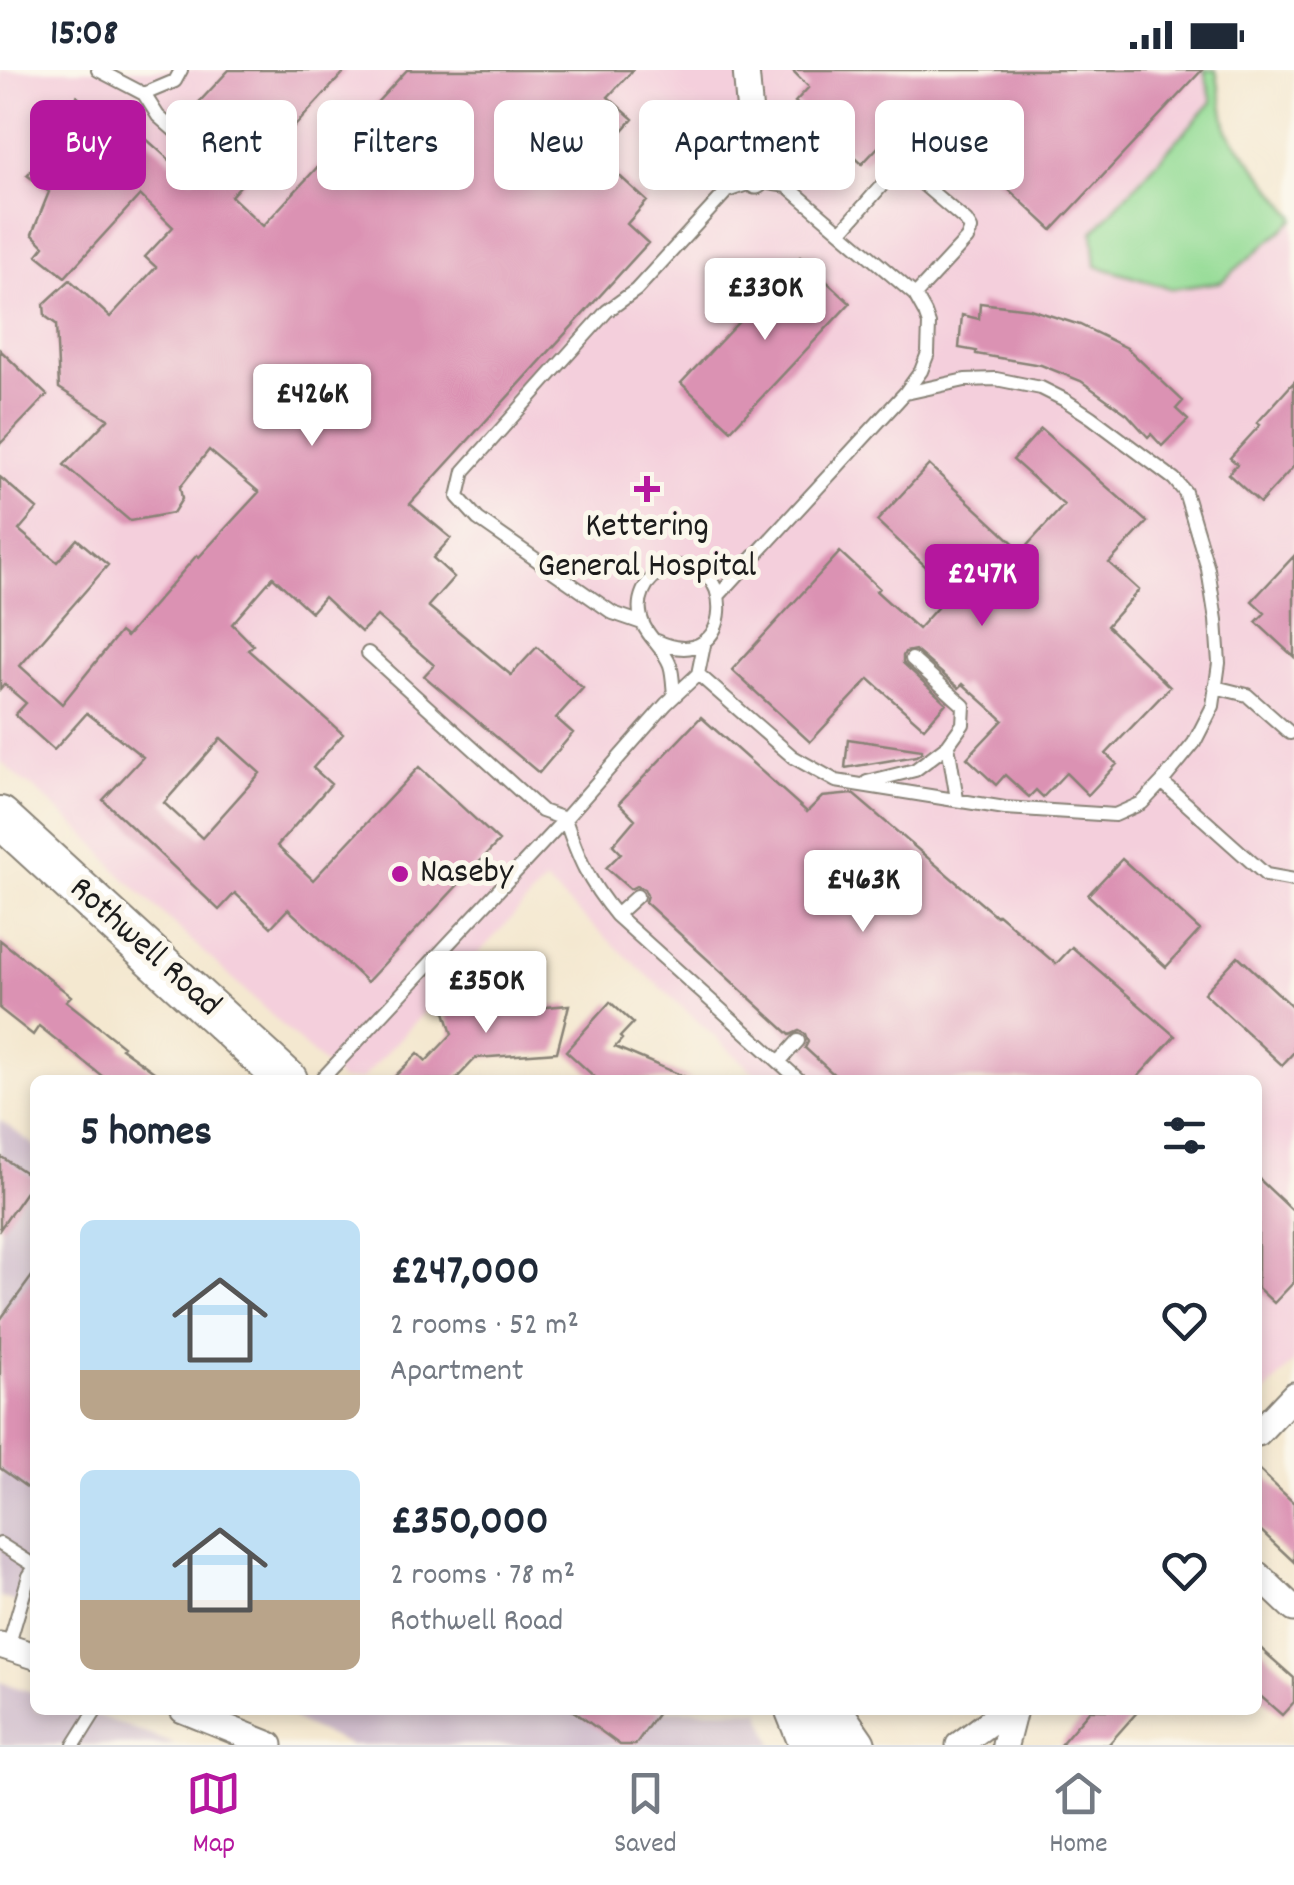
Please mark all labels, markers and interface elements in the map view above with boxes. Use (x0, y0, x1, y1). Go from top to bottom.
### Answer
text: 15:08 (50, 8, 118, 63)
chip: Buy (30, 100, 146, 190)
chip: Rent (166, 100, 297, 190)
chip: Filters (317, 100, 474, 190)
chip: New (494, 100, 619, 190)
chip: Apartment (639, 100, 855, 190)
chip: House (875, 100, 1024, 190)
pin: £330K (695, 258, 835, 343)
text: £330K (727, 267, 803, 313)
pin: £426K (242, 364, 382, 449)
text: £426K (275, 373, 349, 419)
marker: Kettering General Hospital (634, 476, 660, 502)
place label: Kettering General Hospital (538, 503, 756, 593)
pin: £247K (912, 544, 1052, 629)
text: £247K (947, 553, 1017, 599)
place label: Naseby (420, 849, 514, 899)
pin: £463K (793, 850, 933, 935)
text: £463K (826, 859, 900, 905)
marker: Naseby (389, 863, 411, 885)
street label: Rothwell Road (57, 866, 231, 1030)
pin: £350K (416, 951, 556, 1036)
text: £350K (447, 960, 525, 1006)
text: 5 homes (80, 1105, 212, 1165)
icon: filters (1157, 1108, 1212, 1163)
text: £247,000 (390, 1244, 540, 1304)
icon: home (160, 1260, 280, 1380)
icon: heart (1157, 1293, 1212, 1348)
text: 2 rooms · 52 m² (390, 1304, 579, 1350)
text: Apartment (390, 1350, 524, 1396)
text: £350,000 (390, 1494, 549, 1554)
icon: home (160, 1510, 280, 1630)
icon: heart (1157, 1543, 1212, 1598)
text: 2 rooms · 78 m² (390, 1554, 575, 1600)
text: Rothwell Road (390, 1600, 563, 1646)
tab: Map (186, 1766, 241, 1866)
tab: Saved (614, 1766, 677, 1866)
tab: Home (1049, 1766, 1108, 1866)

